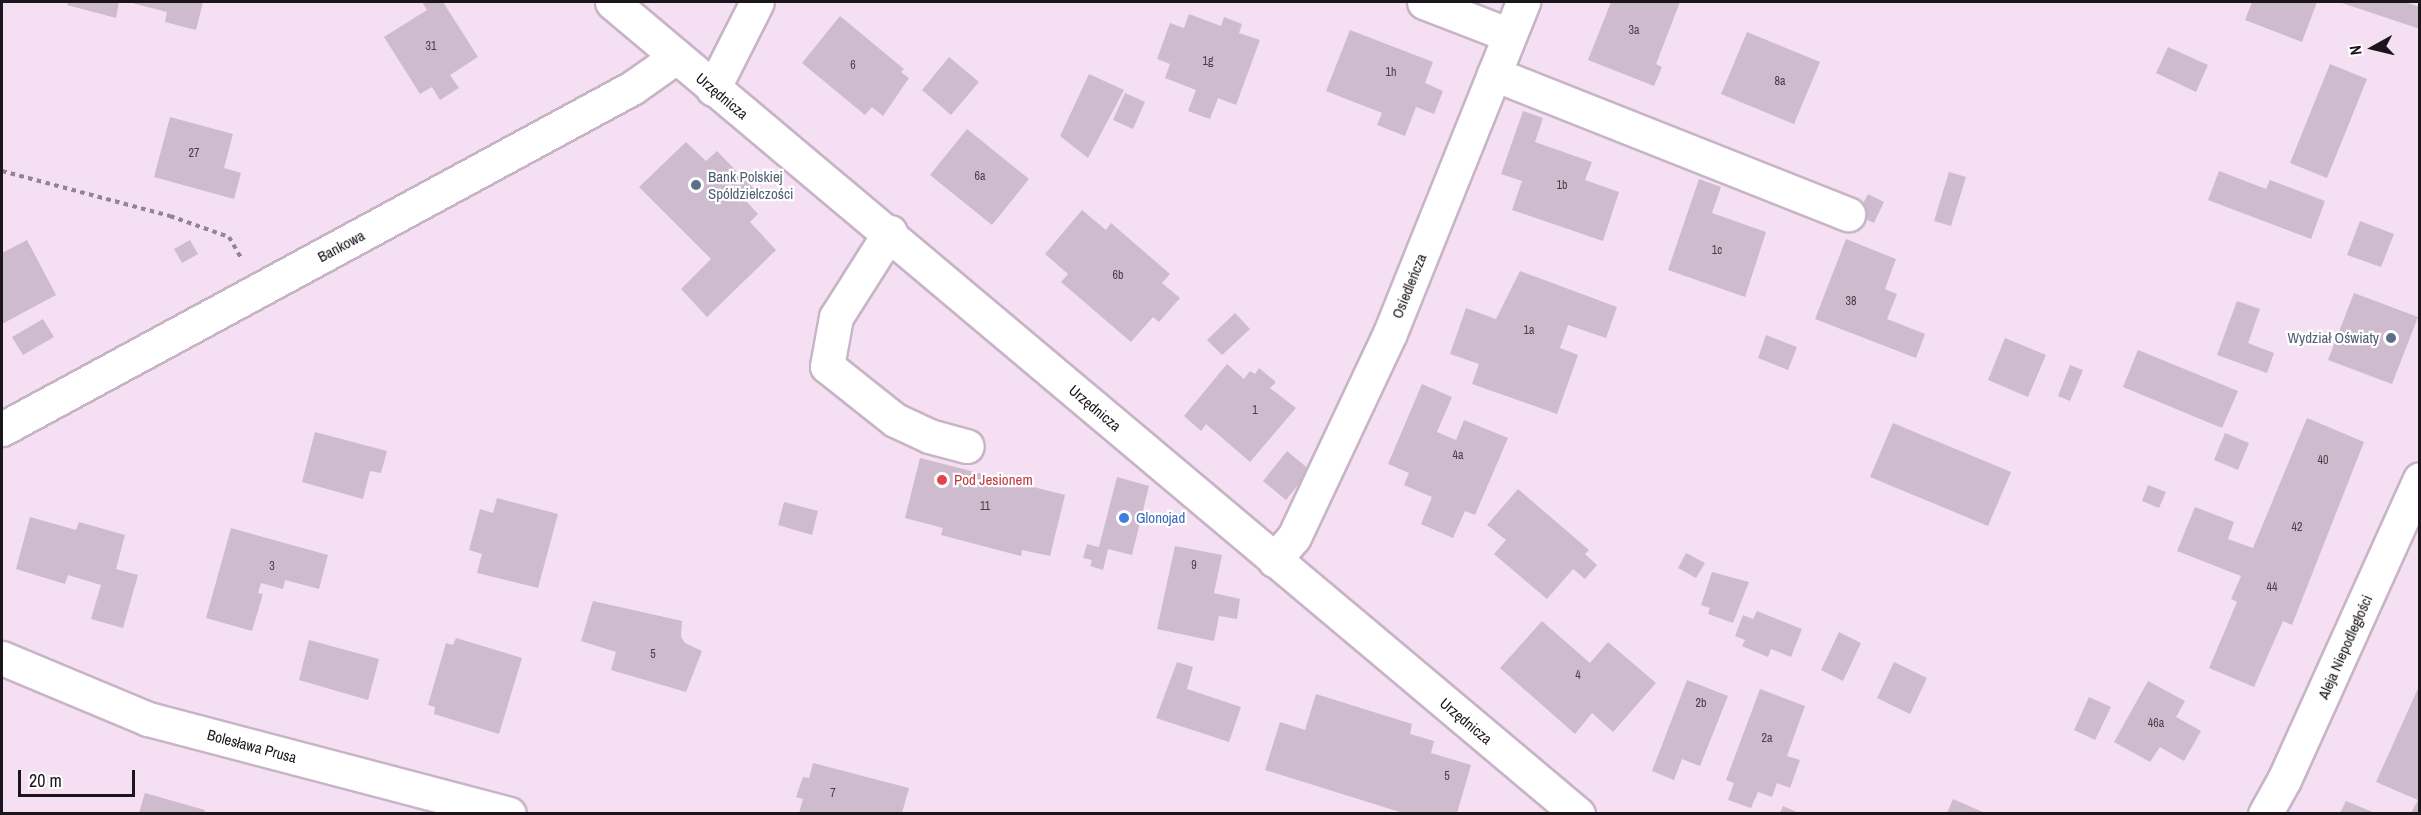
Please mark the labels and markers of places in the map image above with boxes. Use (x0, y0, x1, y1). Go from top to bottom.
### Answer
place label: Bank Polskiej Spóldzielczości (708, 167, 793, 202)
marker: Bank Polskiej Spóldzielczości (689, 178, 703, 192)
place label: Wydział Oświaty (2288, 329, 2379, 347)
marker: Wydział Oświaty (2384, 331, 2398, 345)
place label: Pod Jesionem (954, 471, 1033, 489)
marker: Pod Jesionem (935, 473, 949, 487)
place label: Glonojad (1136, 509, 1185, 527)
marker: Glonojad (1117, 511, 1131, 525)

